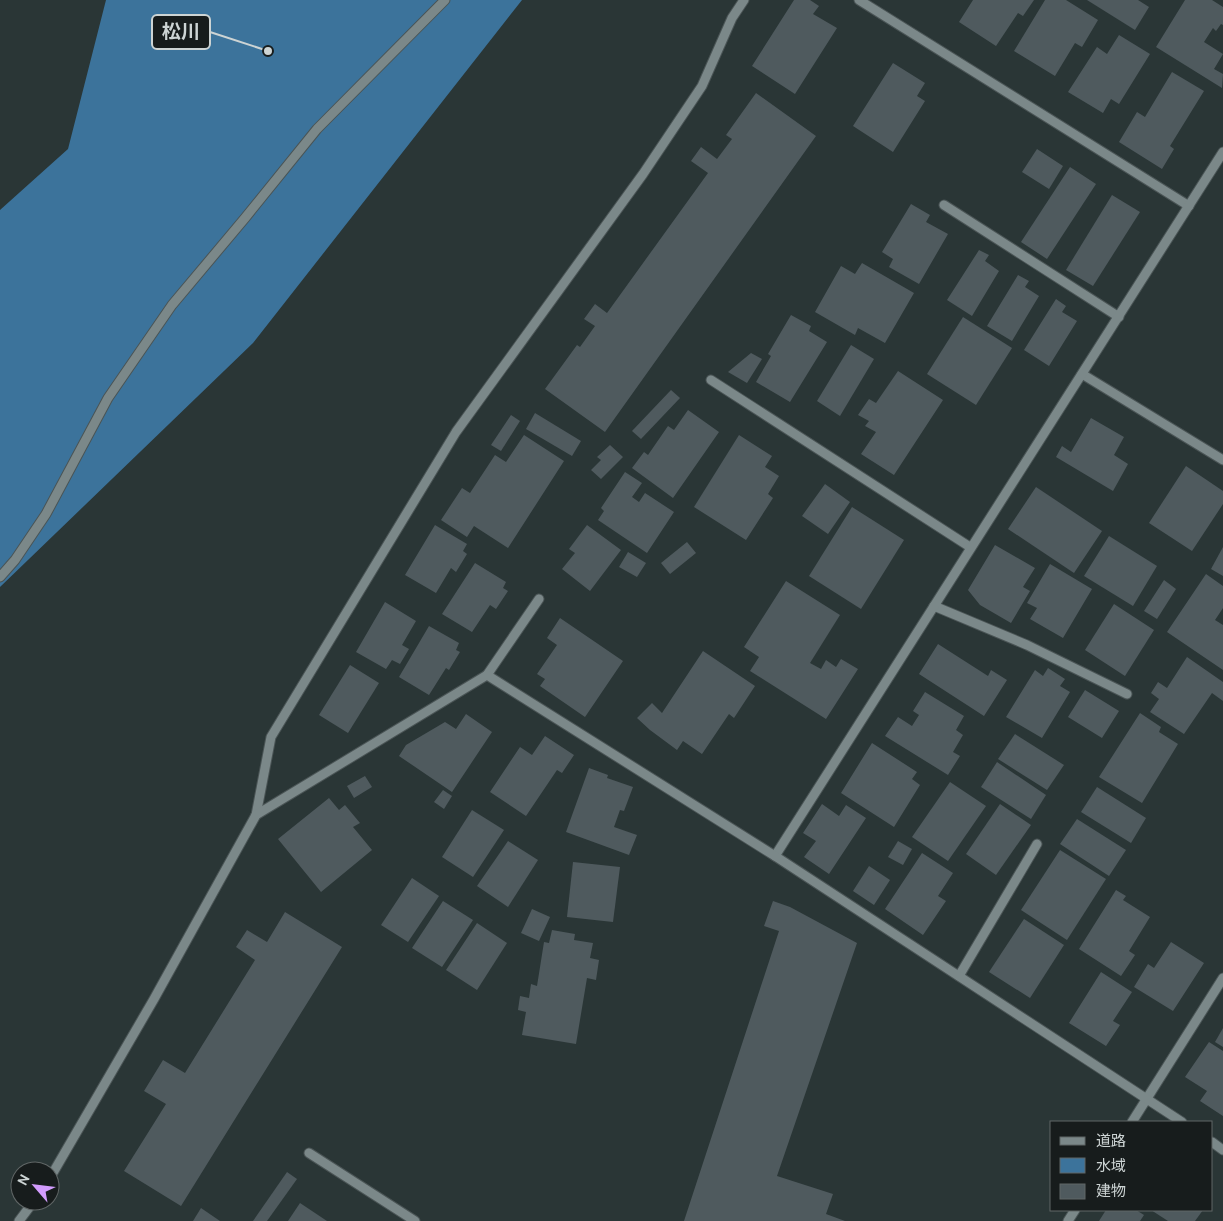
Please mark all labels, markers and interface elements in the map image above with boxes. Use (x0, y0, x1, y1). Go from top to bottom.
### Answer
callout: 松川 (152, 15, 210, 49)
text: 松川 (162, 20, 200, 43)
legend (1050, 1121, 1213, 1211)
text: 道路 (1096, 1132, 1126, 1150)
text: 水域 (1096, 1157, 1126, 1175)
north arrow (10, 1161, 60, 1211)
text: N (13, 1171, 34, 1188)
text: 建物 (1096, 1182, 1126, 1200)

